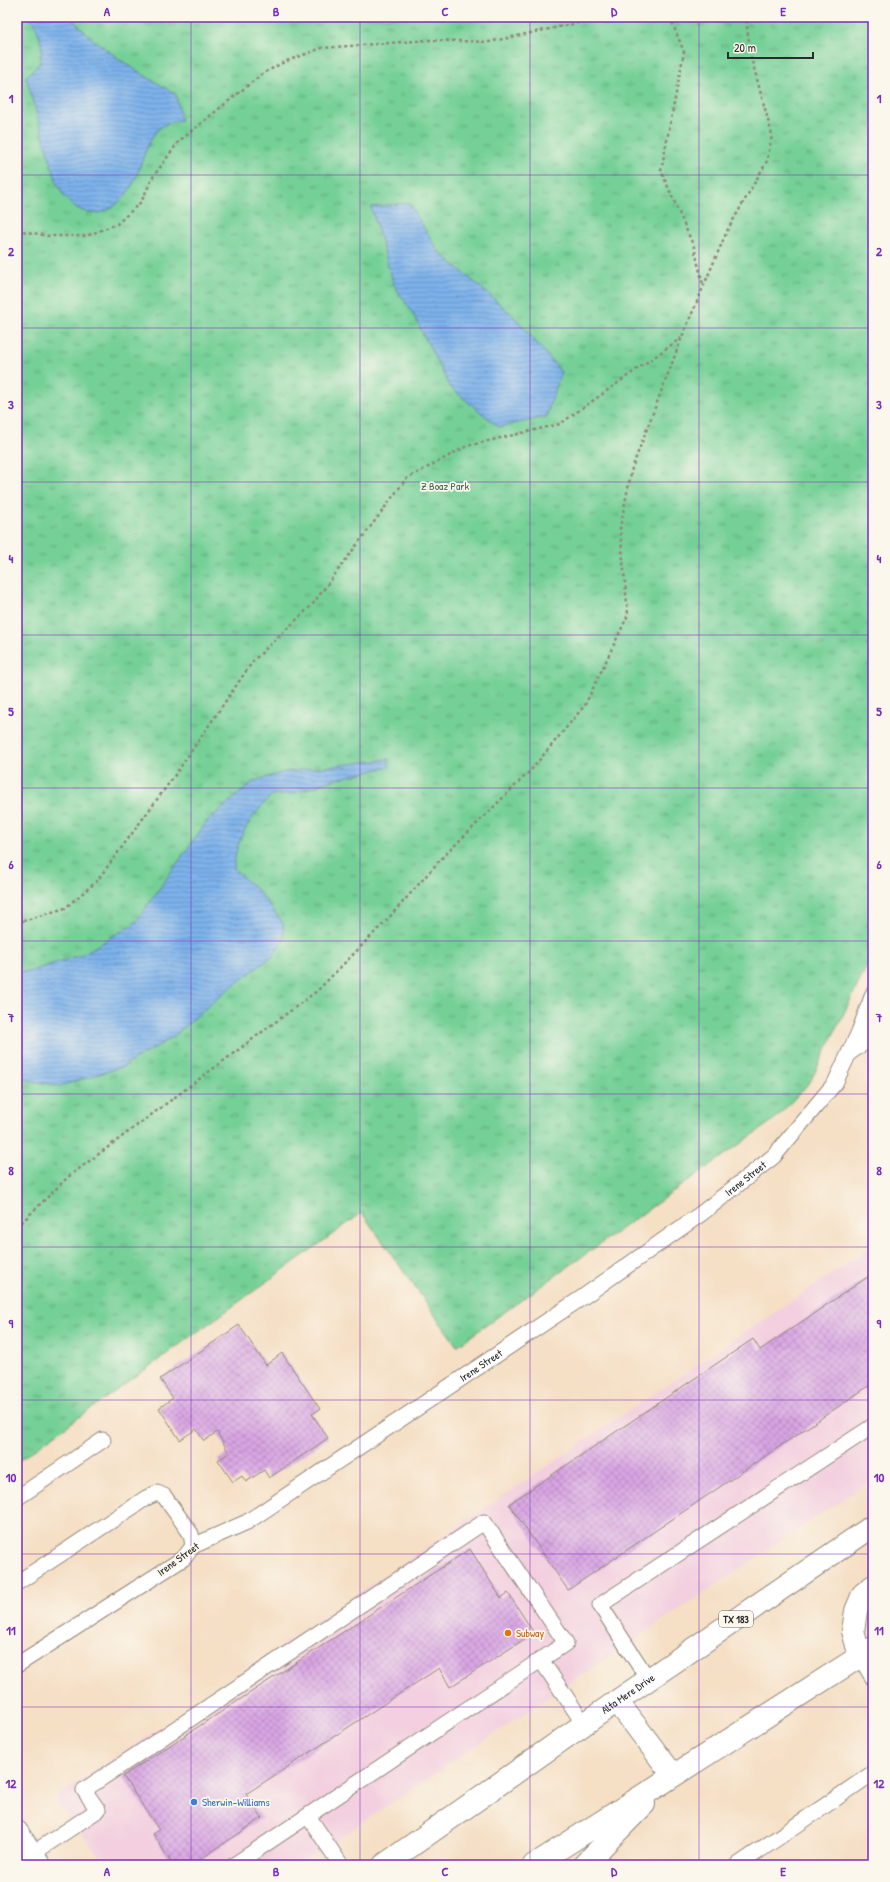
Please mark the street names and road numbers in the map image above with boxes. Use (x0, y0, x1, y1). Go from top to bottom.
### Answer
street label: Irene Street (722, 1158, 769, 1199)
street label: Irene Street (457, 1346, 505, 1385)
street label: Irene Street (154, 1539, 202, 1579)
road number: TX 183 (719, 1611, 753, 1627)
street label: Alta Mere Drive (598, 1670, 658, 1717)

